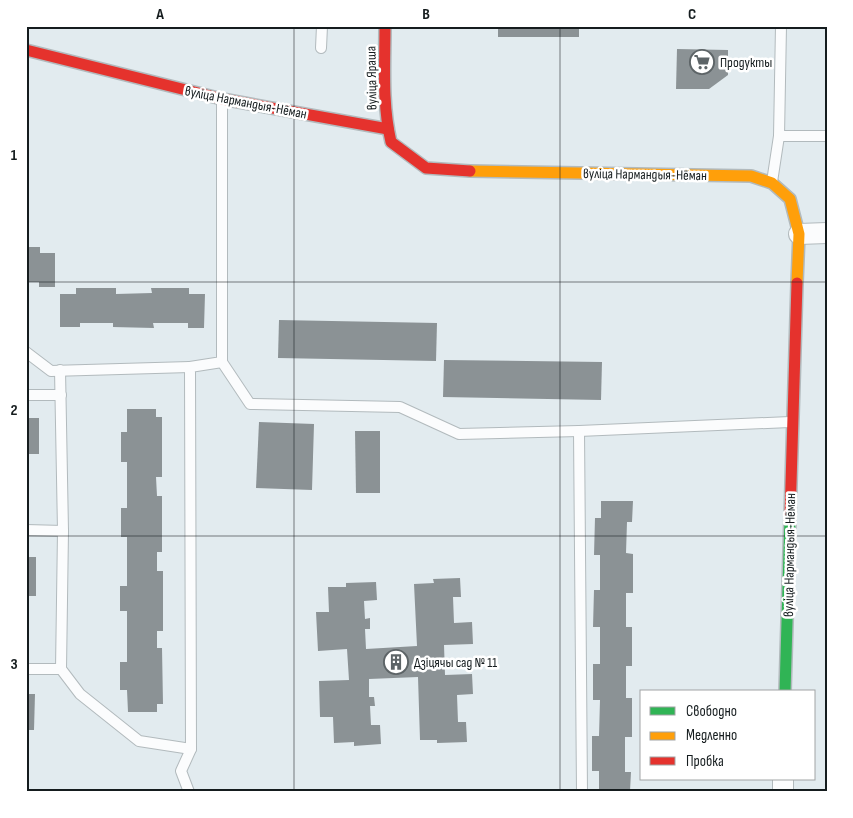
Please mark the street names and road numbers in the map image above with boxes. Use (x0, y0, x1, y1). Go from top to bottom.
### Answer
street label: вуліца Яраша (362, 46, 381, 110)
street label: вуліца Нармандыя-Нёман (184, 82, 308, 123)
street label: вуліца Нармандыя-Нёман (583, 165, 707, 184)
street label: вуліца Нармандыя-Нёман (780, 493, 799, 617)

